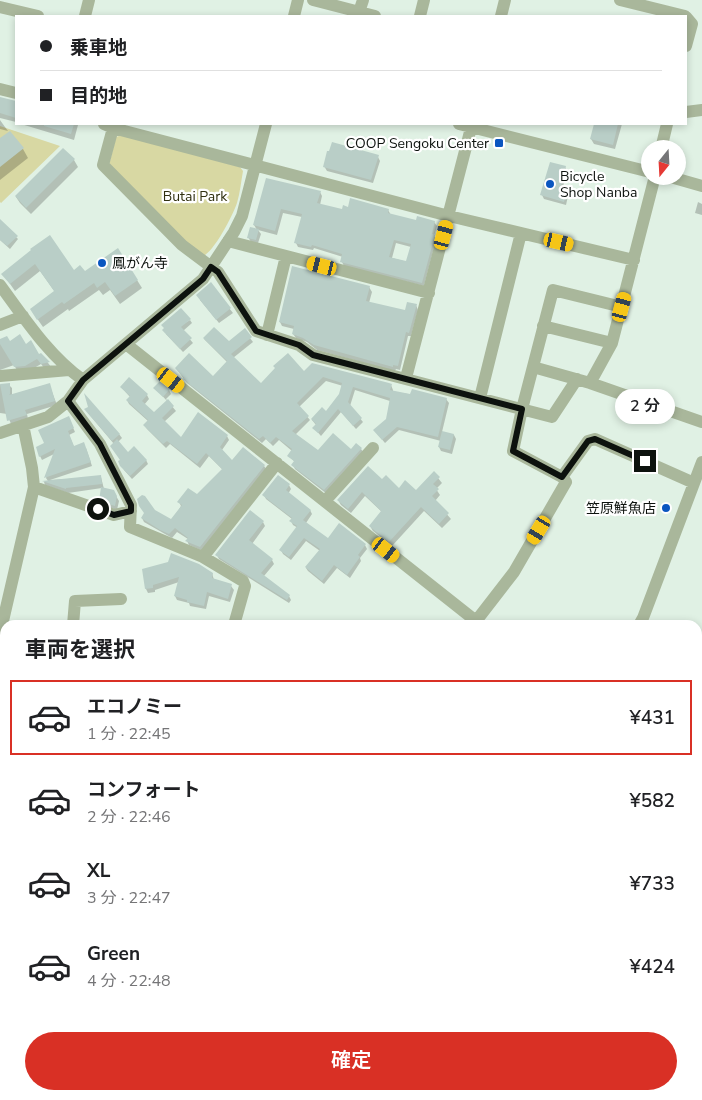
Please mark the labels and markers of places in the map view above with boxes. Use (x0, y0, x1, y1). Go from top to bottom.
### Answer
place label: COOP Sengoku Center (346, 134, 489, 153)
marker: COOP Sengoku Center (493, 137, 505, 149)
place label: Bicycle Shop Nanba (560, 167, 637, 202)
marker: Bicycle Shop Nanba (544, 178, 556, 190)
place label: 鳳がん寺 (112, 254, 168, 273)
marker: 鳳がん寺 (96, 257, 108, 269)
place label: 笠原鮮魚店 (586, 499, 656, 518)
marker: 笠原鮮魚店 (660, 502, 672, 514)

